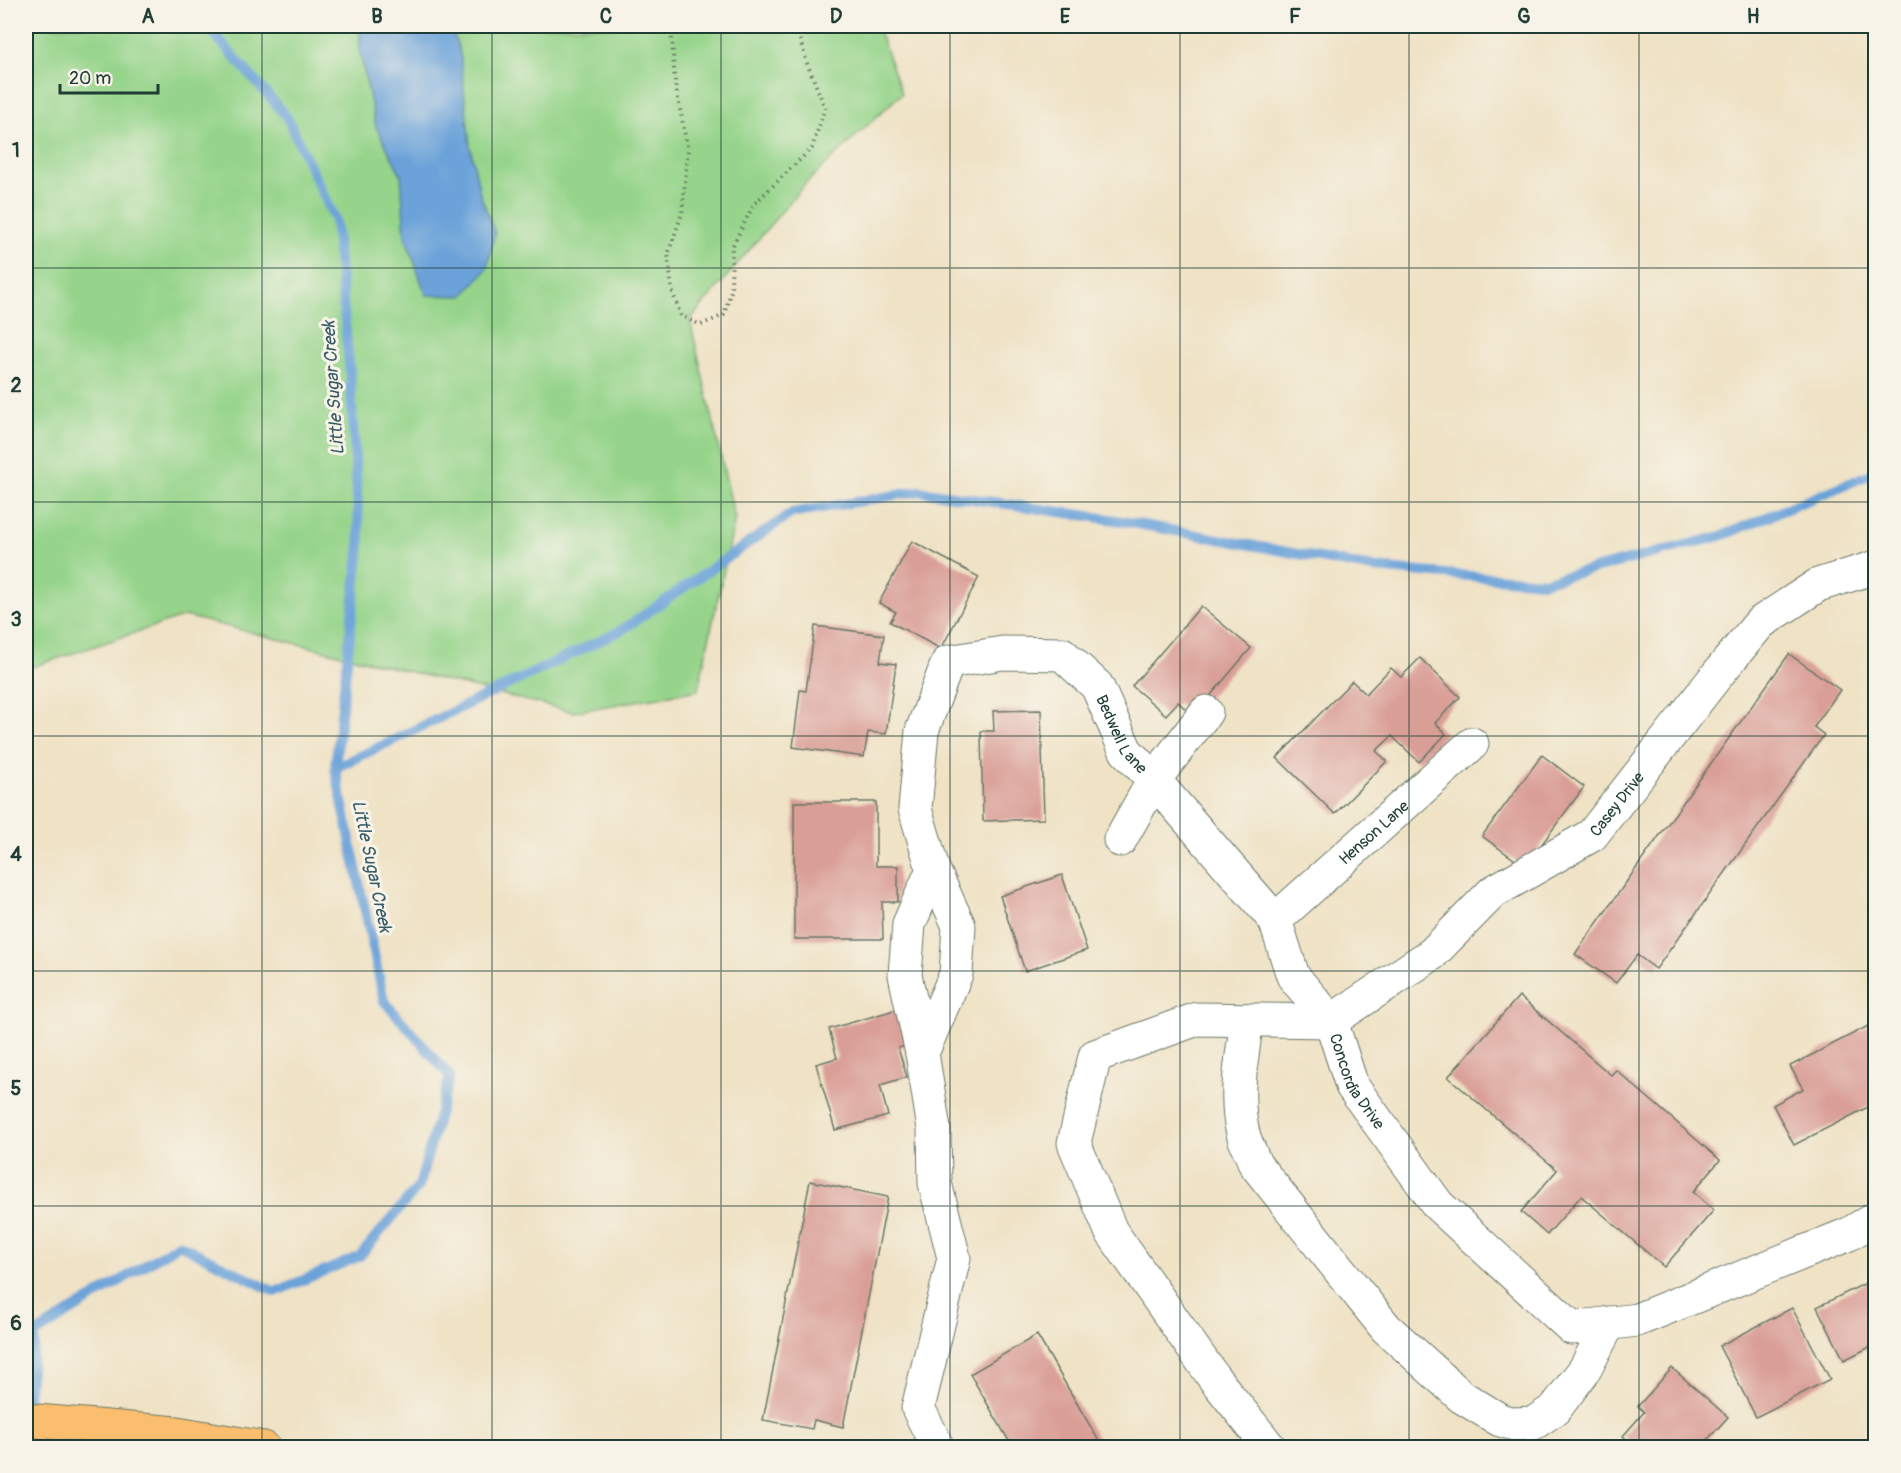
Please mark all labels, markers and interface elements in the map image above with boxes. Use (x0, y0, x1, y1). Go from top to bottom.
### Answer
text: A (142, 4, 155, 29)
text: B (371, 4, 383, 29)
text: C (600, 4, 612, 29)
text: D (830, 4, 843, 29)
text: E (1060, 4, 1071, 29)
text: F (1289, 4, 1301, 29)
text: G (1517, 4, 1531, 29)
text: H (1747, 4, 1760, 29)
scale bar (60, 57, 158, 95)
text: 20 m (69, 67, 111, 90)
text: 1 (12, 138, 20, 163)
water label: Little Sugar Creek (317, 319, 350, 456)
text: 2 (10, 373, 22, 398)
text: 3 (10, 607, 22, 632)
street label: Bedwell Lane (1091, 692, 1151, 778)
street label: Casey Drive (1586, 768, 1649, 841)
street label: Henson Lane (1335, 796, 1413, 869)
water label: Little Sugar Creek (346, 798, 397, 936)
text: 4 (10, 842, 22, 867)
street label: Concordia Drive (1325, 1031, 1389, 1133)
text: 5 (11, 1076, 22, 1101)
text: 6 (10, 1311, 22, 1336)

